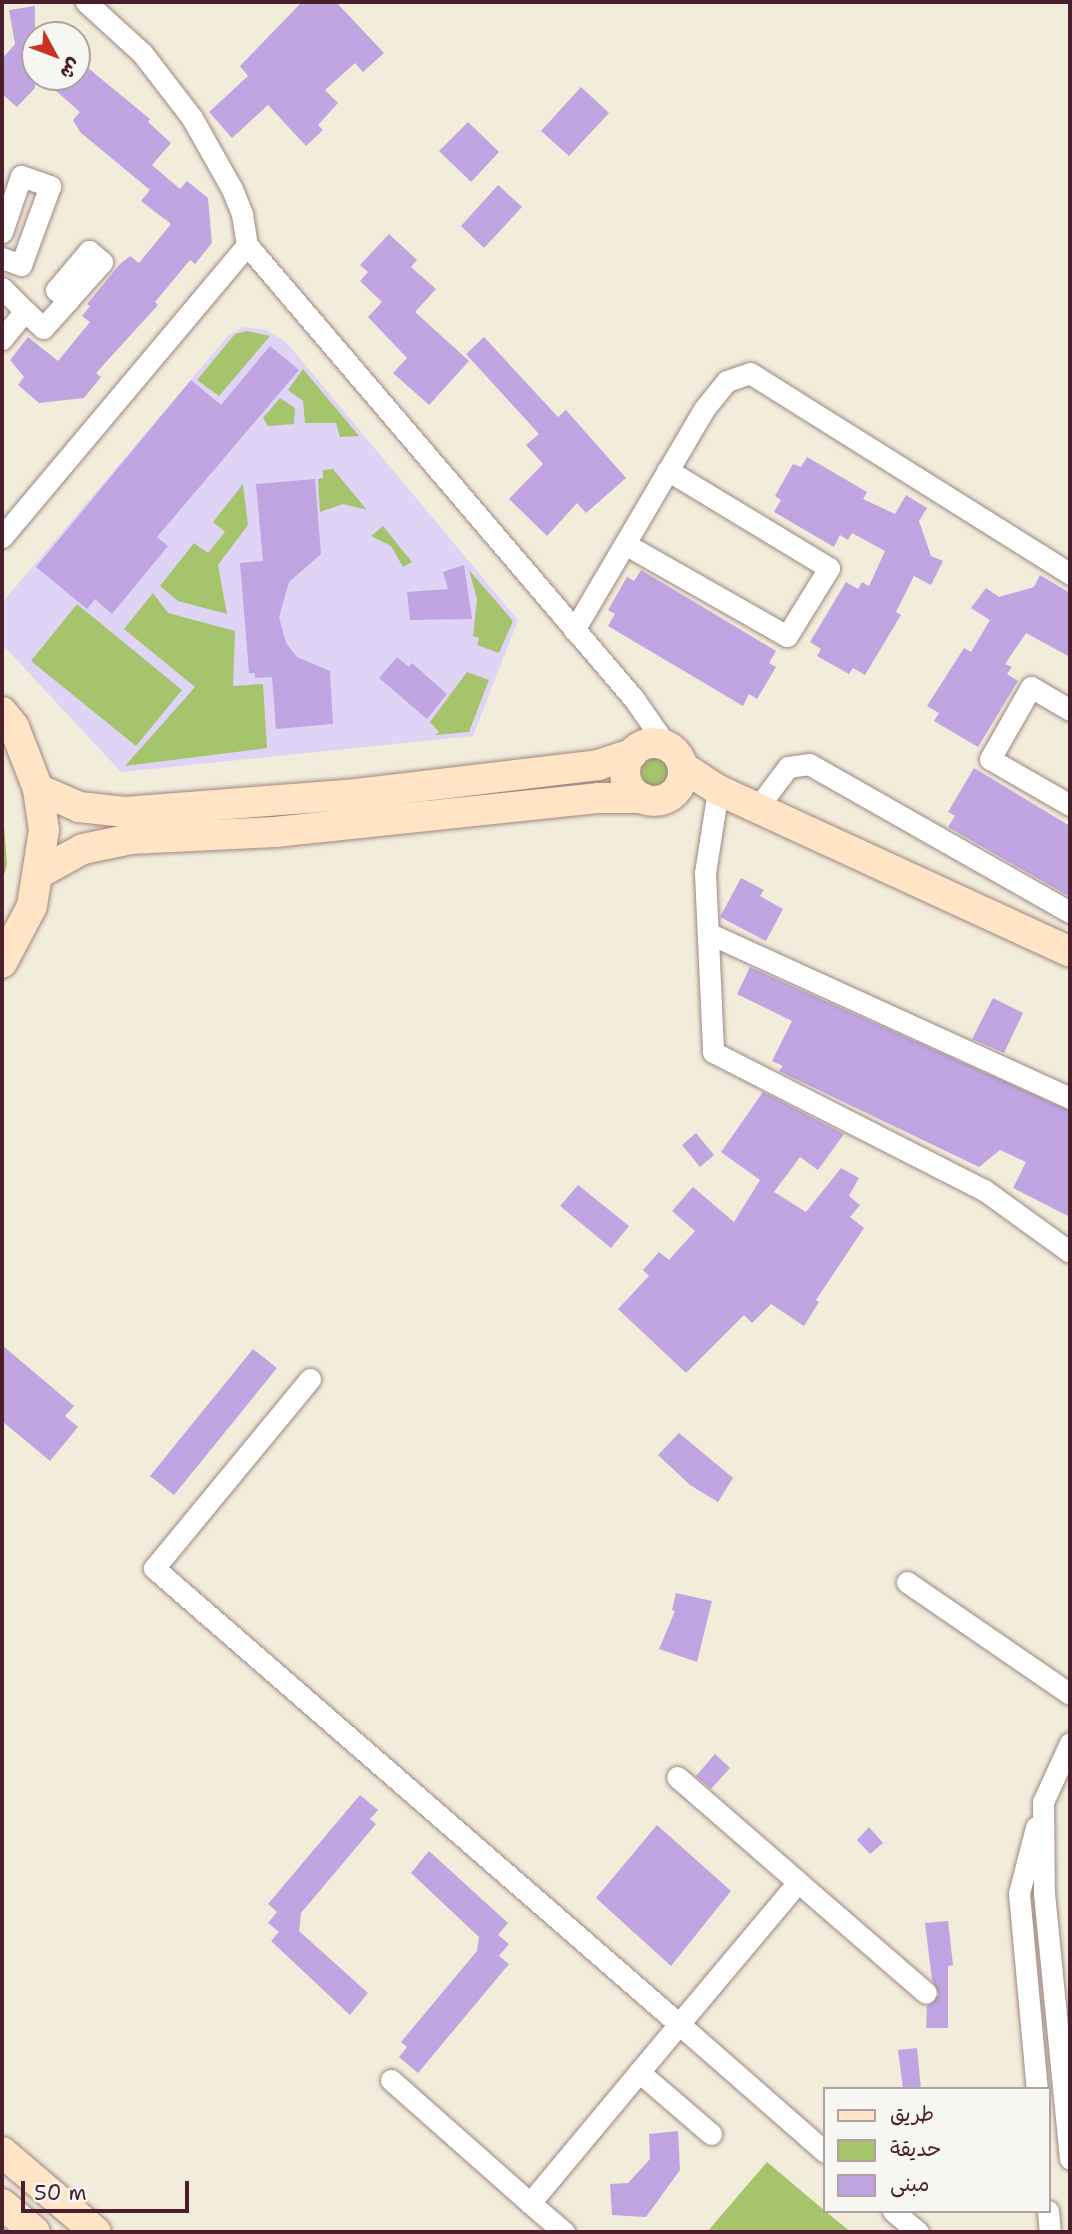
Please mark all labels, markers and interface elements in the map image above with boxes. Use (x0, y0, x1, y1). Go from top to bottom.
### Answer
north arrow (21, 21, 91, 91)
text: ش (54, 53, 87, 85)
legend (824, 2087, 1051, 2213)
text: طريق (890, 2100, 934, 2128)
text: حديقة (890, 2135, 941, 2163)
scale bar (24, 2168, 192, 2212)
text: مبنى (890, 2170, 929, 2198)
text: 50 m (34, 2179, 87, 2207)

